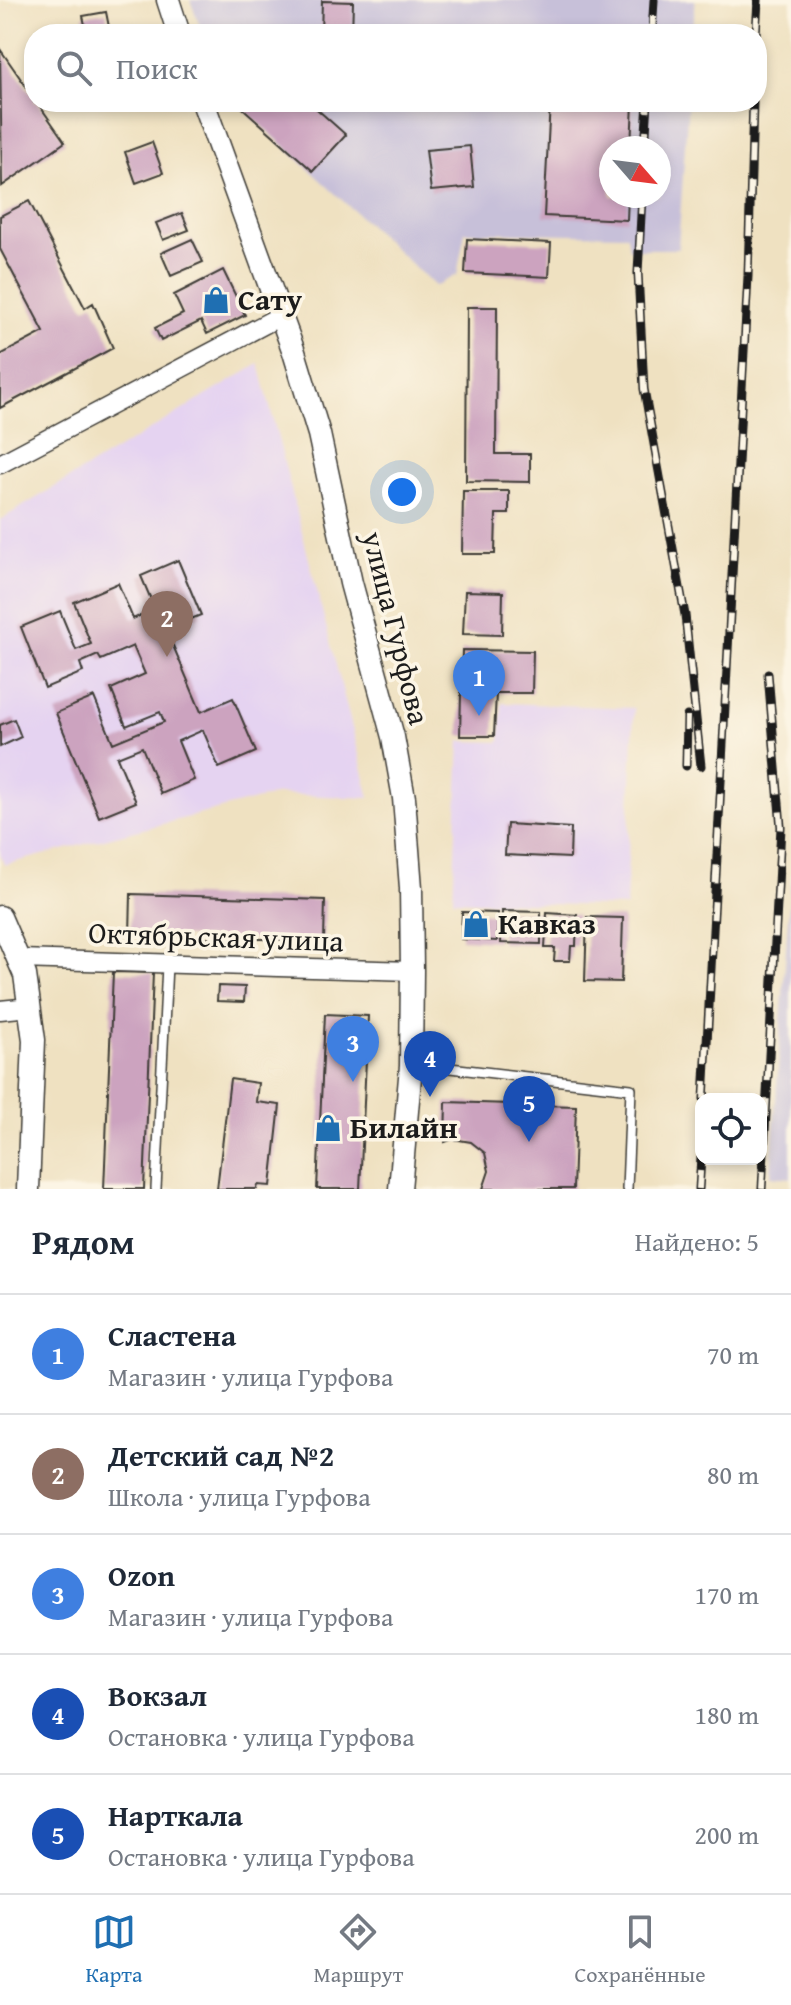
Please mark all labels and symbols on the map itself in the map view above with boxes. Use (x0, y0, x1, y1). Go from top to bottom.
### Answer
north arrow (599, 136, 671, 208)
place label: Сату (238, 277, 302, 321)
shop icon: Сату (201, 285, 231, 315)
your location (382, 472, 422, 512)
street label: улица Гурфова (351, 525, 442, 730)
pin: 2 (141, 591, 193, 657)
pin: 1 (453, 650, 505, 716)
place label: Кавказ (498, 901, 596, 945)
shop icon: Кавказ (461, 909, 491, 939)
street label: Октябрьская улица (88, 910, 345, 962)
pin: 3 (327, 1016, 379, 1082)
pin: 4 (404, 1031, 456, 1097)
pin: 5 (503, 1076, 555, 1142)
place label: Билайн (350, 1105, 458, 1149)
shop icon: Билайн (313, 1113, 343, 1143)

